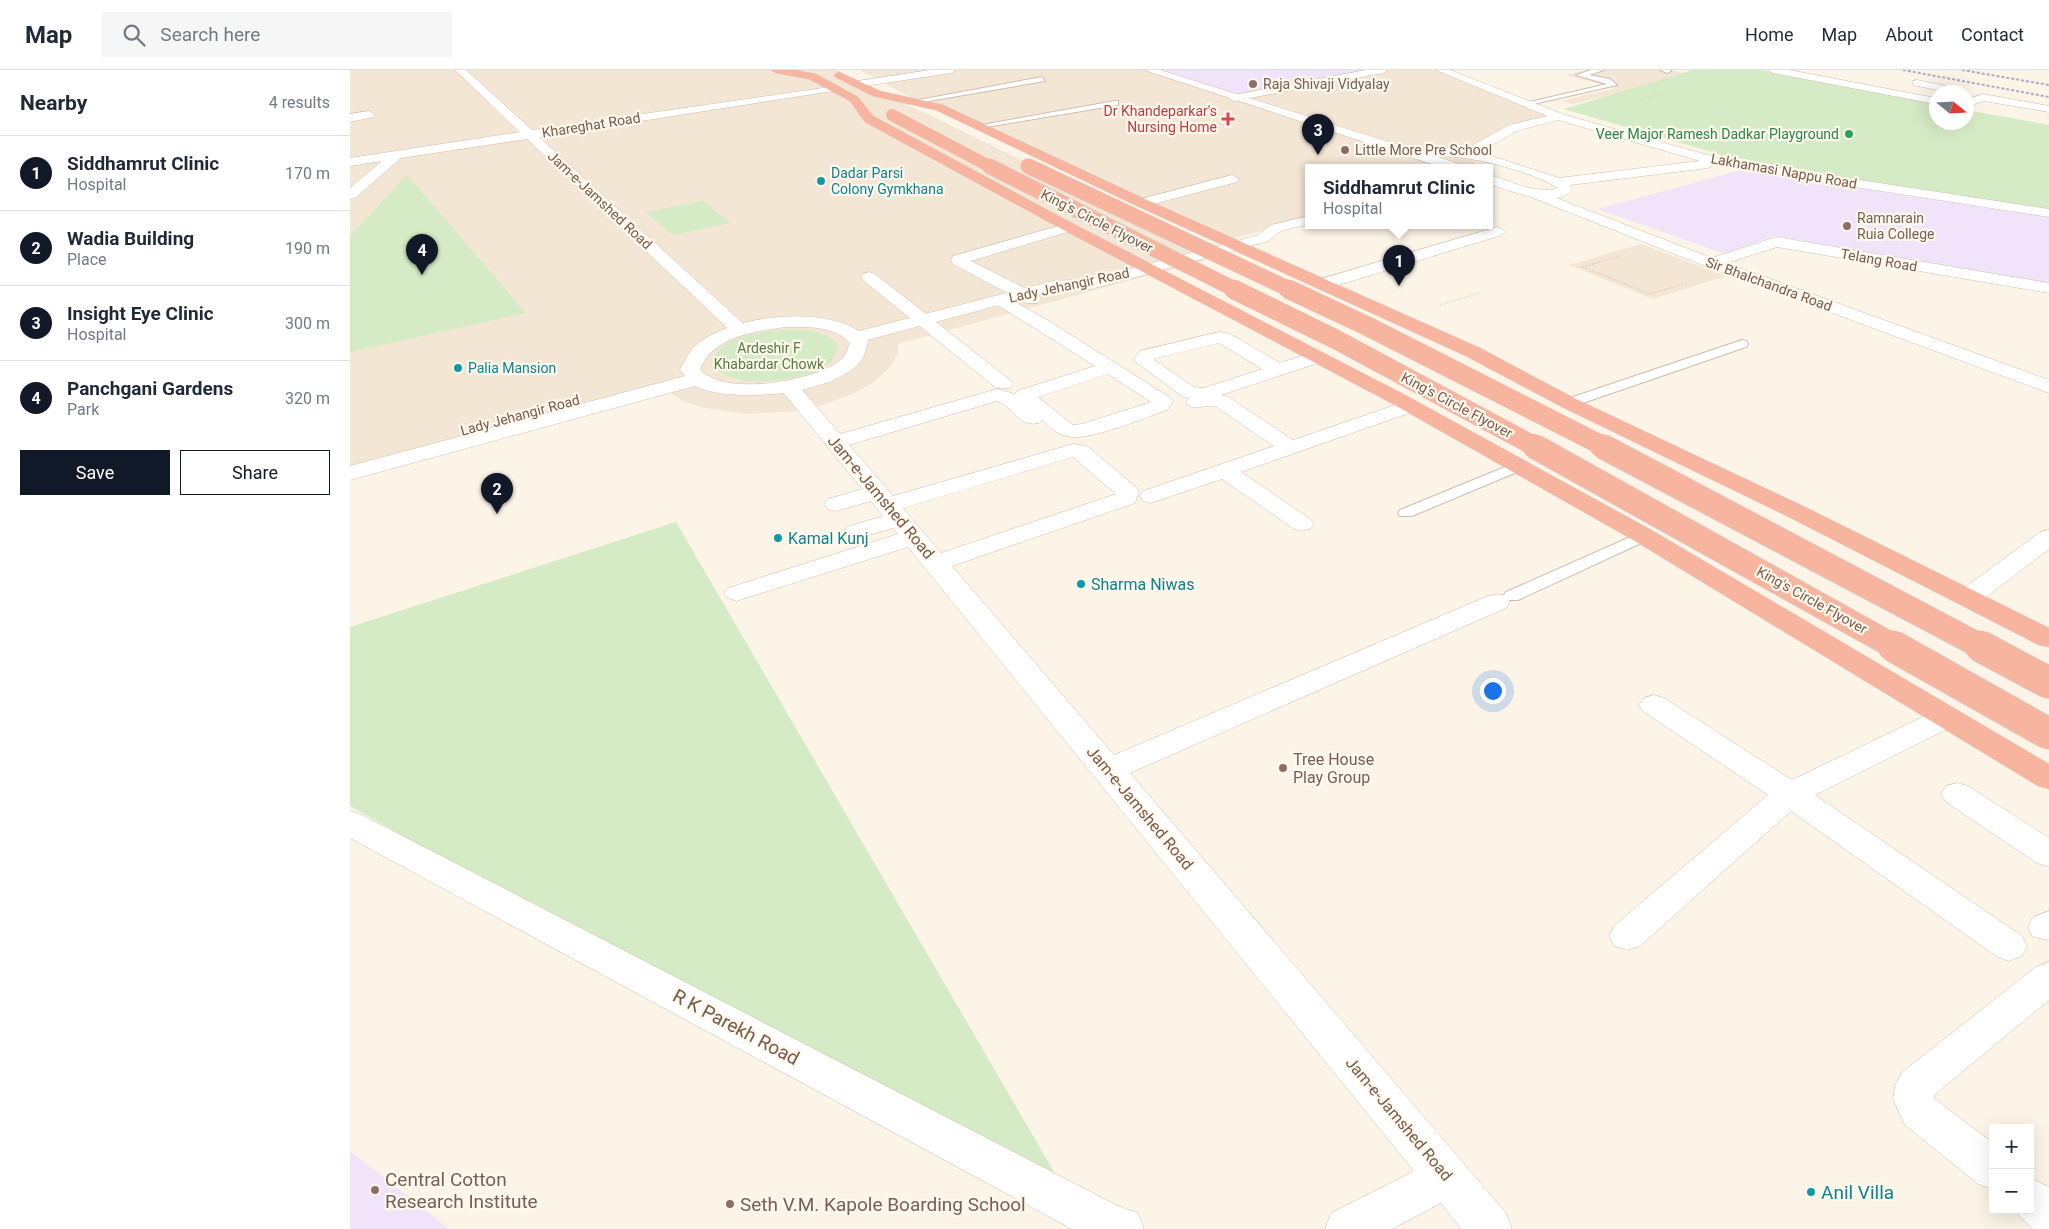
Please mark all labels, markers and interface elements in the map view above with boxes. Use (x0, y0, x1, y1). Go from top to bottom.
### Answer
search box (102, 12, 452, 57)
text: Map (25, 21, 72, 49)
icon: search (120, 21, 148, 49)
text: Search here (160, 23, 260, 46)
text: Home (1745, 24, 1794, 45)
text: Map (1822, 24, 1857, 45)
text: About (1885, 24, 1933, 45)
text: Contact (1961, 24, 2024, 45)
place label: Raja Shivaji Vidyalay (1263, 76, 1390, 92)
marker: Raja Shivaji Vidyalay (1247, 78, 1259, 90)
north arrow (1929, 85, 1974, 130)
text: Nearby (20, 91, 87, 115)
text: 4 results (269, 93, 330, 112)
place label: Dr Khandeparkar's Nursing Home (1104, 103, 1217, 135)
street label: Khareghat Road (541, 109, 641, 141)
marker: Dr Khandeparkar's Nursing Home (1221, 112, 1235, 126)
pin: 3 (1302, 114, 1334, 155)
place label: Veer Major Ramesh Dadkar Playground (1596, 126, 1839, 142)
marker: Veer Major Ramesh Dadkar Playground (1843, 128, 1855, 140)
place label: Little More Pre School (1355, 142, 1492, 158)
marker: Little More Pre School (1339, 144, 1351, 156)
street label: Jam-e-Jamshed Road (545, 148, 655, 252)
street label: Lakhamasi Nappu Road (1710, 150, 1858, 192)
text: Siddhamrut Clinic (67, 152, 219, 175)
text: 1 (31, 164, 41, 183)
text: 170 m (285, 164, 330, 183)
popup (1305, 164, 1493, 229)
place label: Dadar Parsi Colony Gymkhana (831, 165, 944, 197)
text: Hospital (67, 175, 127, 194)
marker: Dadar Parsi Colony Gymkhana (815, 175, 827, 187)
text: Siddhamrut Clinic (1323, 176, 1475, 199)
street label: King's Circle Flyover (1038, 186, 1156, 256)
text: Hospital (1323, 199, 1382, 218)
place label: Ramnarain Ruia College (1857, 210, 1934, 242)
marker: Ramnarain Ruia College (1841, 220, 1853, 232)
text: Wadia Building (67, 227, 194, 250)
pin: 4 (406, 234, 438, 275)
text: 2 (31, 239, 41, 258)
text: 190 m (285, 239, 330, 258)
pin: 1 (1383, 245, 1415, 286)
street label: Telang Road (1840, 245, 1918, 275)
text: Place (67, 250, 107, 269)
street label: Sir Bhalchandra Road (1704, 254, 1834, 314)
street label: Lady Jehangir Road (1007, 264, 1131, 306)
text: Insight Eye Clinic (67, 302, 214, 325)
text: 3 (31, 314, 41, 333)
text: 300 m (285, 314, 330, 333)
text: Hospital (67, 325, 127, 344)
park label: Ardeshir F Khabardar Chowk (714, 340, 825, 372)
place label: Palia Mansion (468, 360, 556, 376)
marker: Palia Mansion (452, 362, 464, 374)
street label: King's Circle Flyover (1399, 369, 1516, 441)
text: Panchgani Gardens (67, 377, 233, 400)
text: 4 (31, 389, 41, 408)
text: 320 m (285, 389, 330, 408)
street label: Lady Jehangir Road (459, 391, 581, 439)
text: Park (67, 400, 99, 419)
street label: Jam-e-Jamshed Road (824, 431, 938, 563)
button: Save (20, 450, 170, 495)
button: Share (180, 450, 330, 495)
pin: 2 (481, 473, 513, 514)
place label: Kamal Kunj (788, 529, 869, 548)
marker: Kamal Kunj (772, 532, 784, 544)
street label: King's Circle Flyover (1754, 563, 1870, 637)
place label: Sharma Niwas (1091, 575, 1194, 594)
marker: Sharma Niwas (1075, 578, 1087, 590)
your location (1480, 678, 1506, 704)
street label: Jam-e-Jamshed Road (1083, 742, 1197, 874)
place label: Tree House Play Group (1293, 750, 1374, 787)
marker: Tree House Play Group (1277, 762, 1289, 774)
street label: R K Parekh Road (669, 984, 803, 1070)
street label: Jam-e-Jamshed Road (1342, 1053, 1456, 1185)
map controls (1989, 1124, 2034, 1214)
button: + (1989, 1124, 2034, 1169)
place label: Central Cotton Research Institute (385, 1168, 538, 1213)
button: − (1989, 1169, 2034, 1214)
place label: Anil Villa (1821, 1181, 1894, 1204)
marker: Central Cotton Research Institute (369, 1184, 381, 1196)
marker: Anil Villa (1805, 1186, 1817, 1198)
place label: Seth V.M. Kapole Boarding School (740, 1193, 1026, 1216)
marker: Seth V.M. Kapole Boarding School (724, 1198, 736, 1210)

